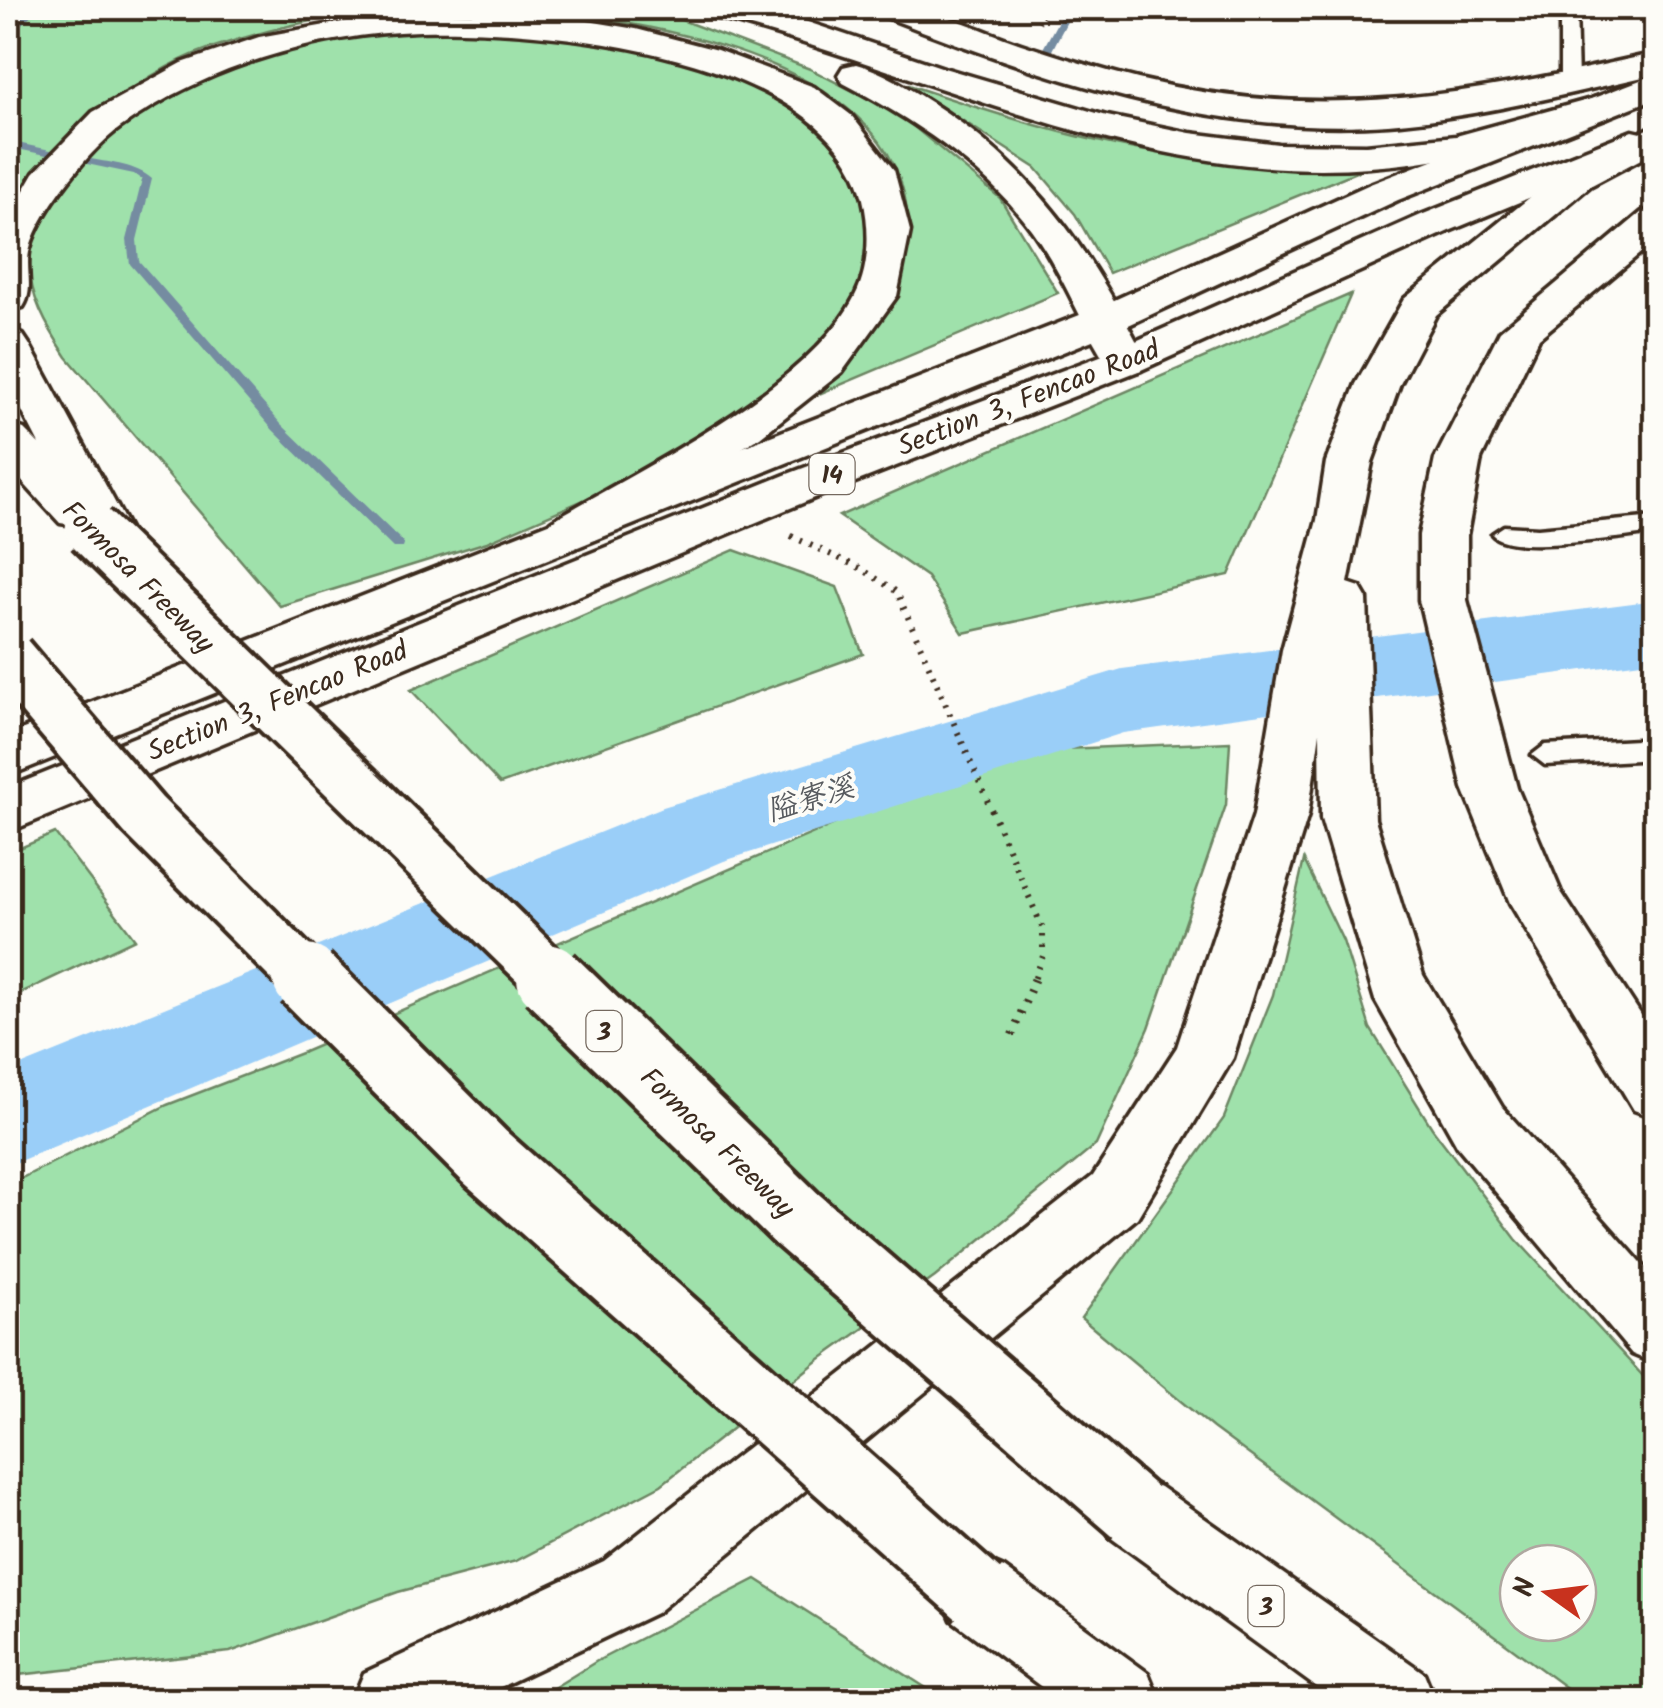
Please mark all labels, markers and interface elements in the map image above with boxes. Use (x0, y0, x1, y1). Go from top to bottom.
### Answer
street label: Section 3, Fencao Road (891, 328, 1168, 470)
road number: 14 (810, 454, 854, 494)
street label: Formosa Freeway (50, 490, 225, 666)
street label: Section 3, Fencao Road (141, 629, 416, 775)
water label: 隘寮溪 (761, 763, 863, 836)
road number: 3 (586, 1011, 622, 1051)
street label: Formosa Freeway (628, 1057, 805, 1231)
north arrow (1498, 1543, 1598, 1643)
text: N (1502, 1573, 1550, 1602)
road number: 3 (1248, 1586, 1284, 1626)

